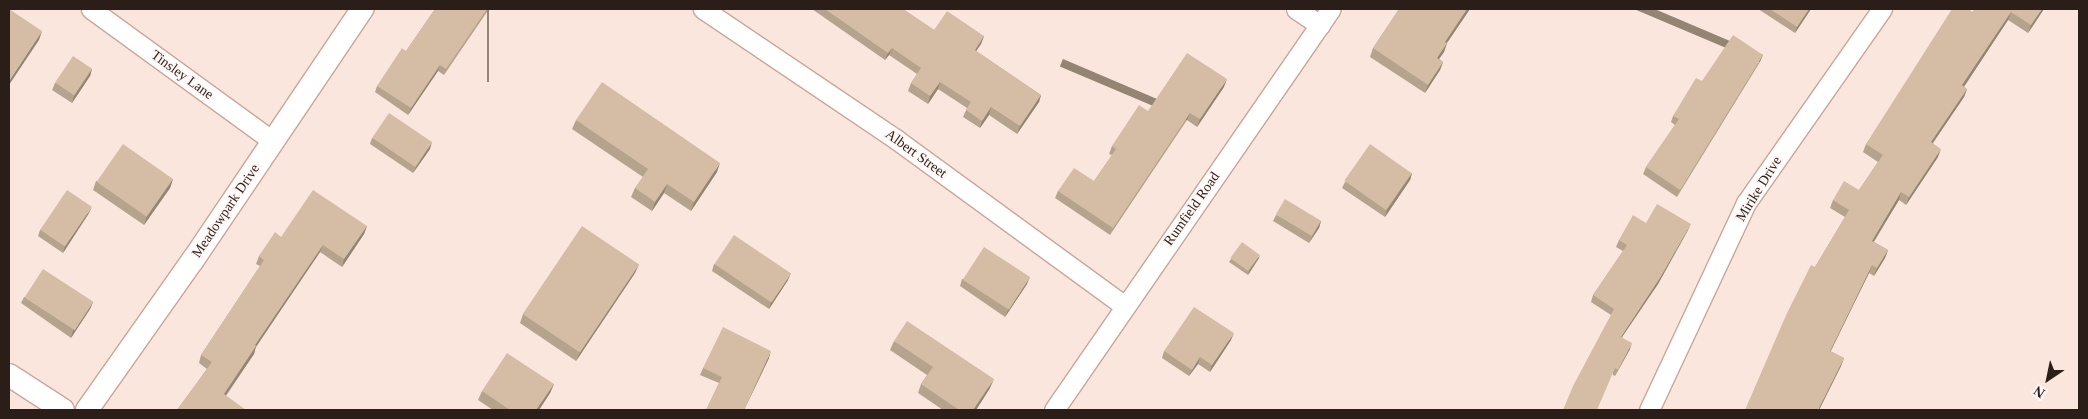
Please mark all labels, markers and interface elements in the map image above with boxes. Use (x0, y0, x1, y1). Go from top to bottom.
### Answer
street label: Tinsley Lane (148, 47, 216, 103)
street label: Albert Street (882, 126, 950, 182)
street label: Mirike Drive (1732, 153, 1786, 225)
street label: Meadowpark Drive (188, 161, 264, 261)
street label: Rumfield Road (1160, 169, 1224, 249)
north arrow (2023, 354, 2073, 404)
text: N (2031, 383, 2048, 401)

